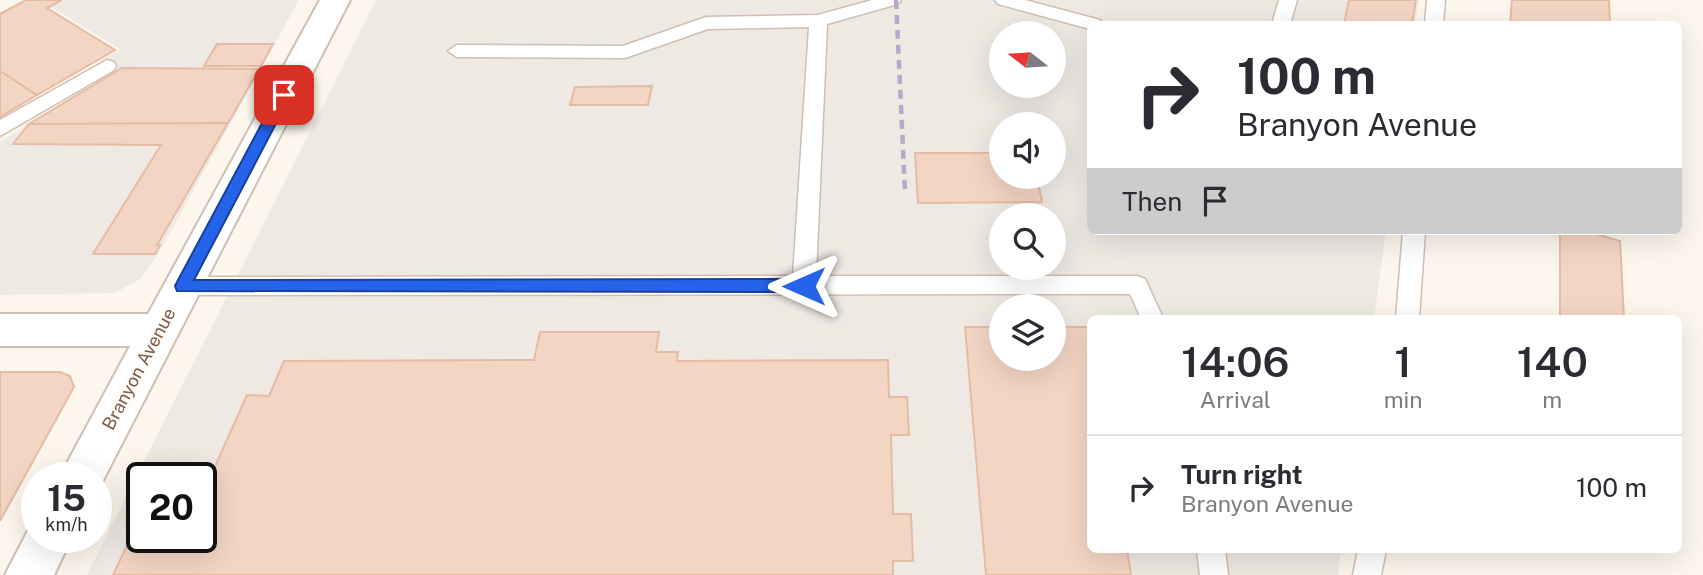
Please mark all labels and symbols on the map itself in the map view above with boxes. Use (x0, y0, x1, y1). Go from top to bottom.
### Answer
north arrow (989, 21, 1066, 98)
pin (254, 65, 314, 125)
position arrow (767, 249, 841, 323)
street label: Branyon Avenue (98, 304, 180, 433)
speed limit sign: 20 (126, 462, 217, 553)

